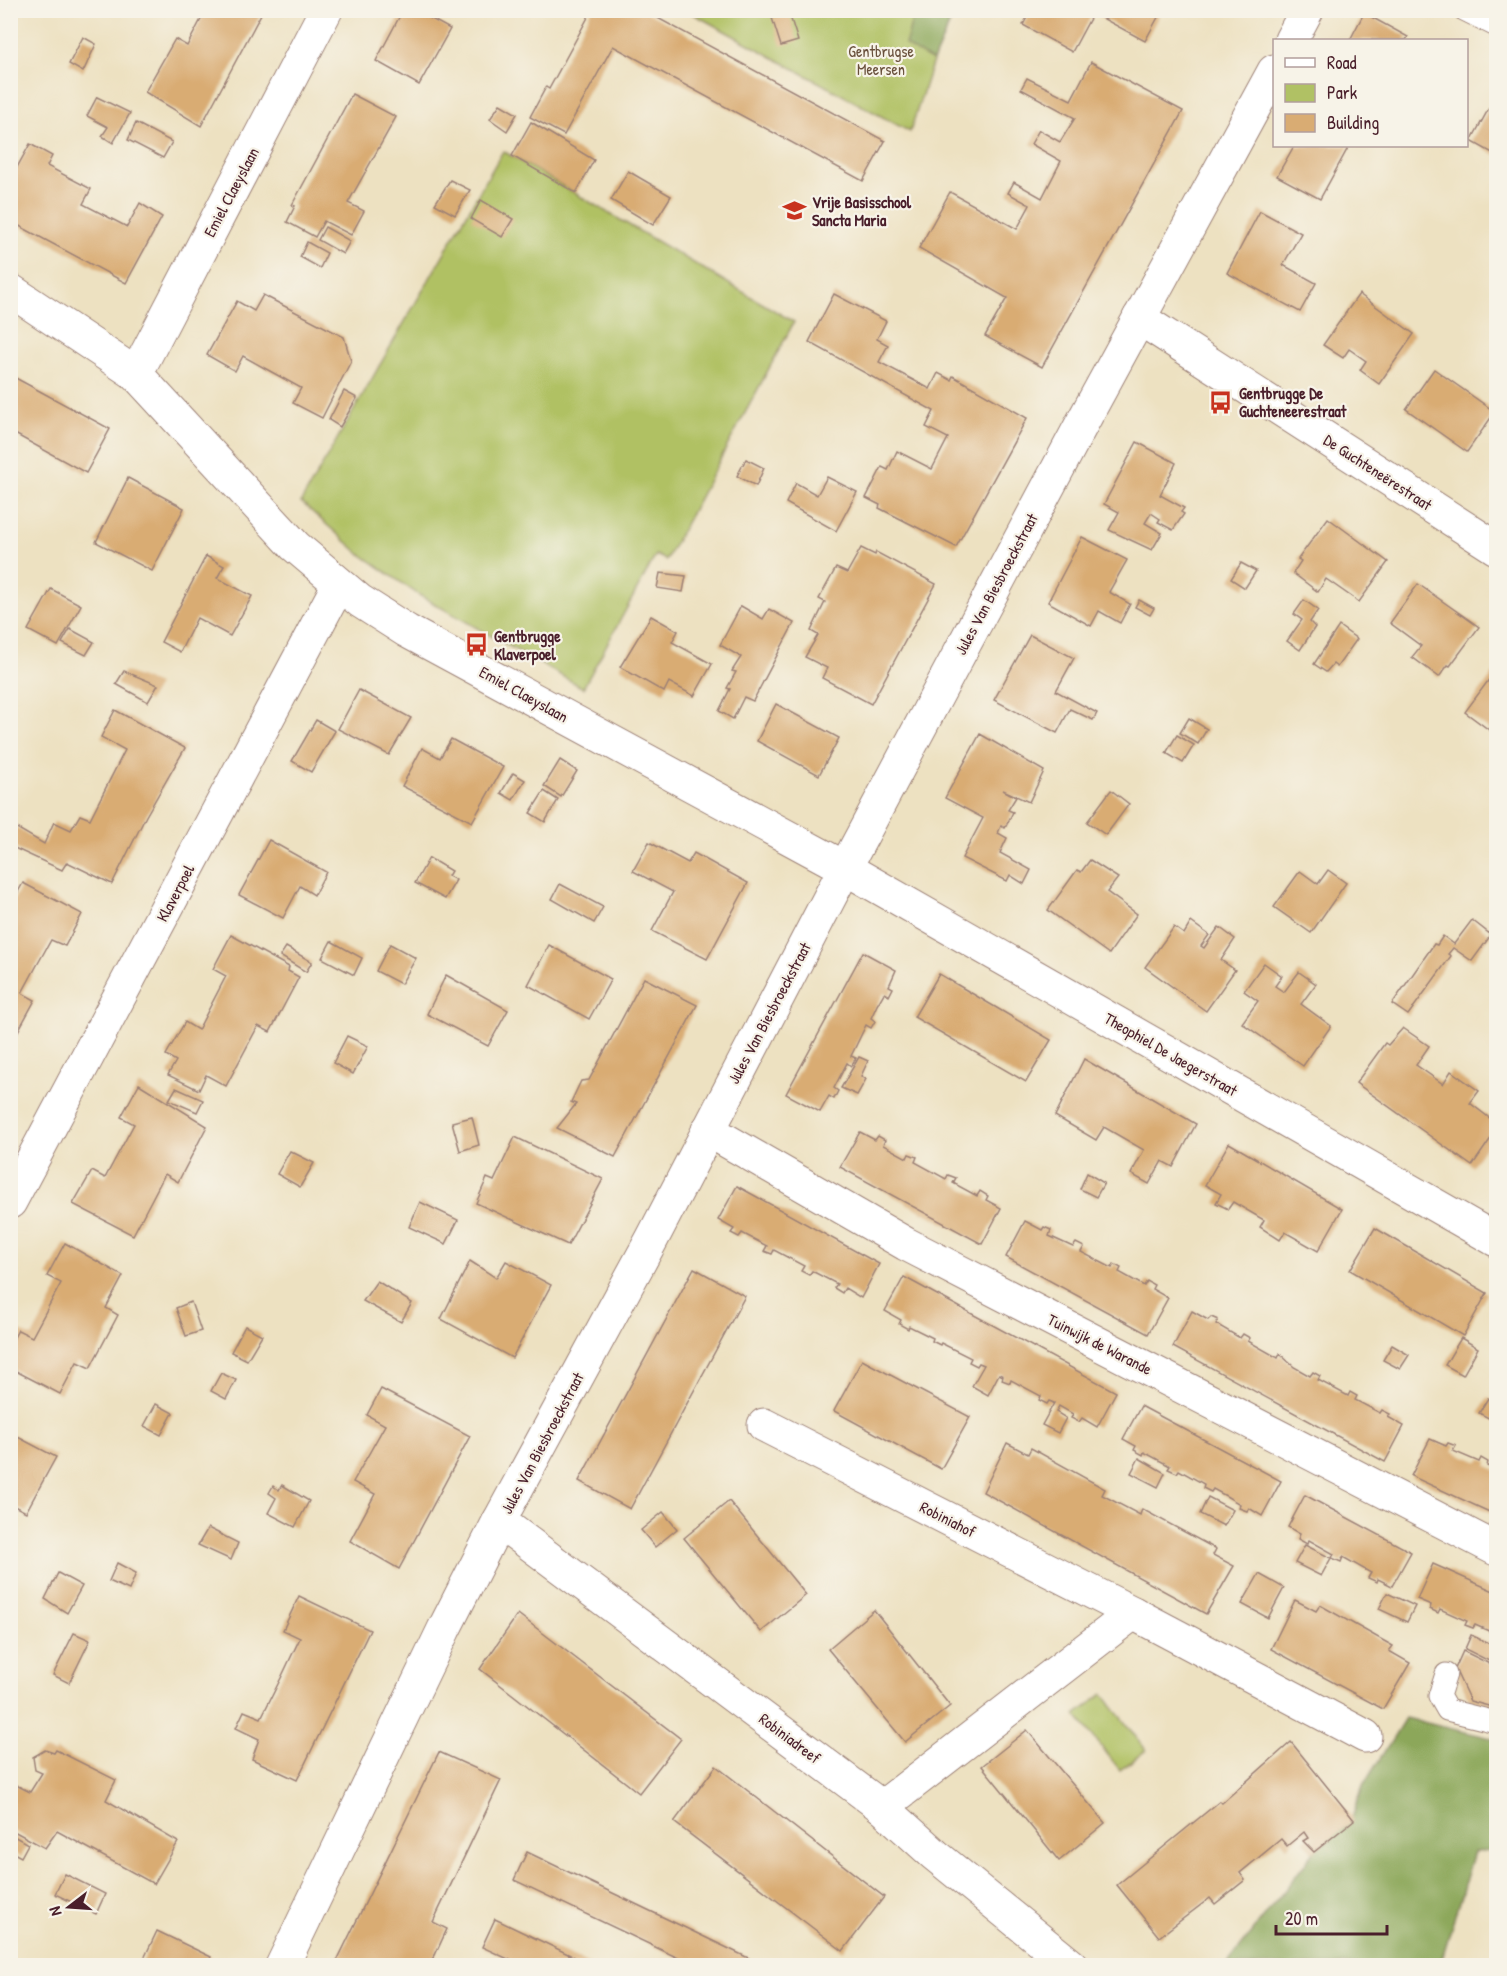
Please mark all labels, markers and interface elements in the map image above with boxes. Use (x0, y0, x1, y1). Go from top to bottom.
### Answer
legend (1273, 39, 1468, 147)
park label: Gentbrugse Meersen (848, 40, 914, 80)
text: Road (1327, 50, 1357, 75)
text: Park (1327, 80, 1358, 105)
text: Building (1327, 110, 1379, 135)
street label: Emiel Claeyslaan (198, 143, 264, 241)
place label: Vrije Basisschool Sancta Maria (812, 191, 912, 231)
school or university icon: Vrije Basisschool Sancta Maria (781, 198, 807, 224)
place label: Gentbrugge De Guchteneerestraat (1239, 382, 1347, 422)
bus stop icon: Gentbrugge De Guchteneerestraat (1208, 389, 1234, 415)
street label: De Guchteneërestraat (1320, 429, 1437, 516)
street label: Jules Van Biesbroeckstraat (949, 509, 1043, 659)
place label: Gentbrugge Klaverpoel (494, 625, 561, 666)
bus stop icon: Gentbrugge Klaverpoel (463, 632, 489, 658)
street label: Emiel Claeyslaan (476, 661, 572, 727)
street label: Klaverpoel (151, 860, 200, 925)
street label: Jules Van Biesbroeckstraat (722, 938, 816, 1088)
street label: Theophiel De Jaegerstraat (1100, 1007, 1242, 1101)
street label: Tuinwijk de Warande (1044, 1308, 1157, 1380)
street label: Jules Van Biesbroeckstraat (495, 1368, 589, 1518)
street label: Robiniahof (916, 1496, 980, 1543)
street label: Robiniadreef (755, 1708, 826, 1769)
north arrow (39, 1877, 99, 1937)
scale bar (1276, 1898, 1387, 1936)
text: N (43, 1904, 66, 1919)
text: 20 m (1285, 1906, 1318, 1931)

